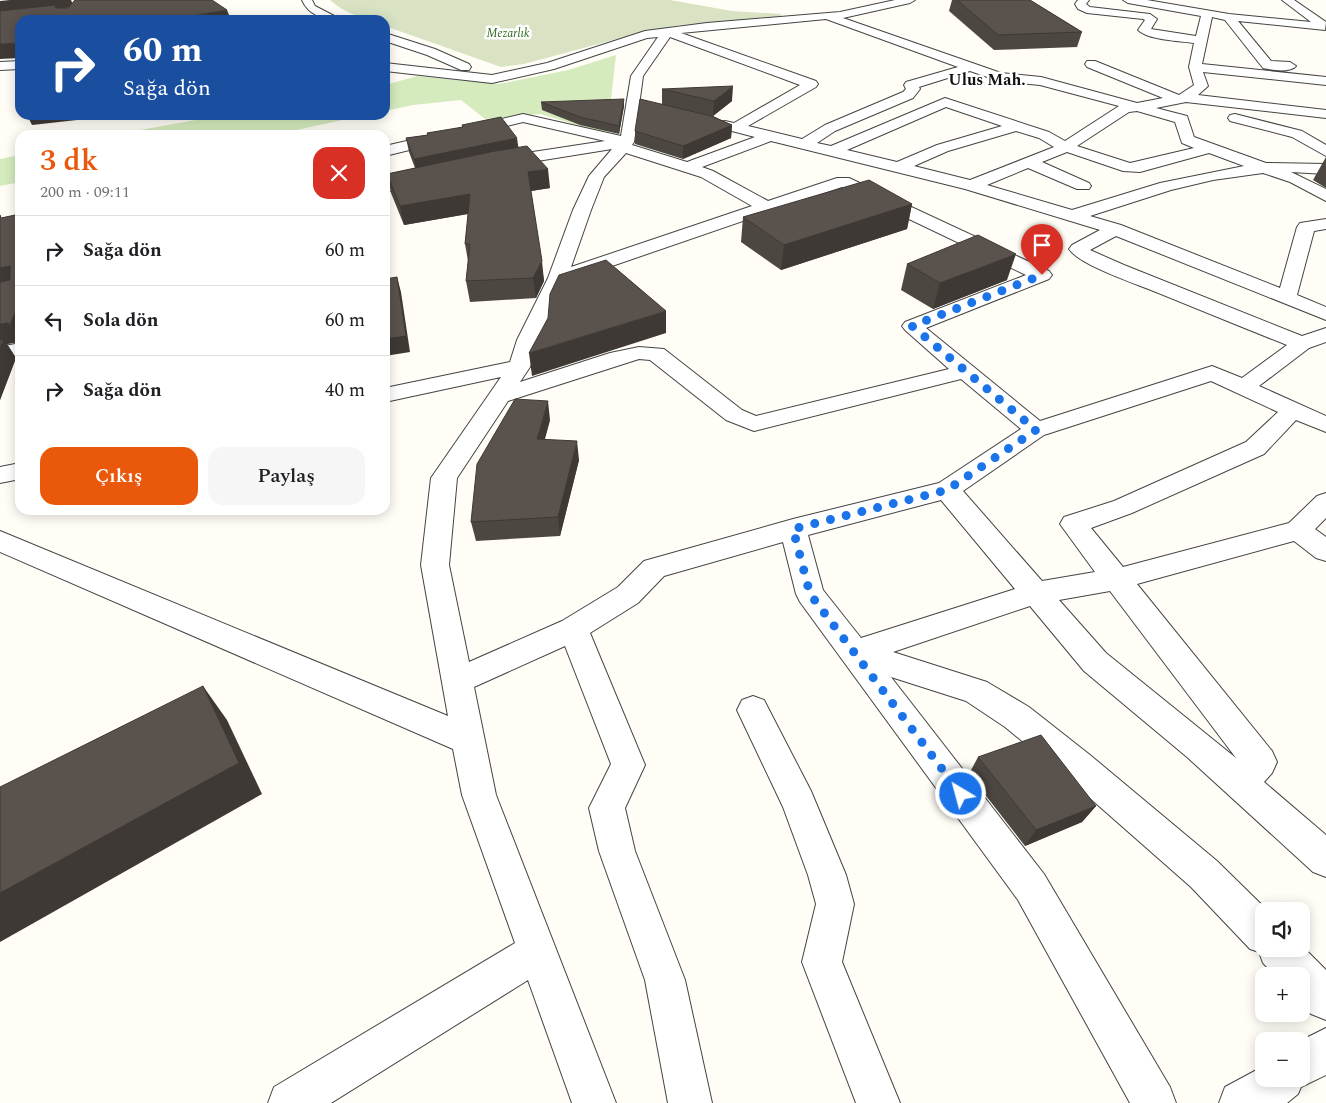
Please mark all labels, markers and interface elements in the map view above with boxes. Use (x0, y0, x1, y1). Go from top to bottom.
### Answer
text: 60 m (123, 24, 203, 77)
park label: Mezarlık (486, 24, 530, 43)
icon: right (40, 35, 105, 100)
district label: Ulus Mah. (948, 68, 1026, 92)
text: Sağa dön (123, 72, 211, 105)
text: 3 dk (40, 138, 98, 184)
button: close (313, 147, 365, 199)
text: 200 m · 09:11 (40, 180, 130, 204)
pin (1021, 224, 1063, 275)
icon: arrive (1028, 231, 1056, 259)
text: Sağa dön (83, 236, 162, 265)
text: 60 m (325, 236, 365, 265)
icon: right (40, 237, 68, 265)
text: Sola dön (83, 306, 158, 335)
text: 60 m (325, 306, 365, 335)
icon: left (40, 307, 68, 335)
text: Sağa dön (83, 376, 162, 405)
text: 40 m (325, 376, 365, 405)
icon: right (40, 377, 68, 405)
button: Çıkış (40, 447, 198, 505)
button: Paylaş (208, 447, 365, 505)
position arrow (934, 767, 986, 819)
map controls (1255, 902, 1310, 1087)
button: sound (1255, 902, 1310, 957)
button: + (1255, 967, 1310, 1022)
button: − (1255, 1032, 1310, 1087)

